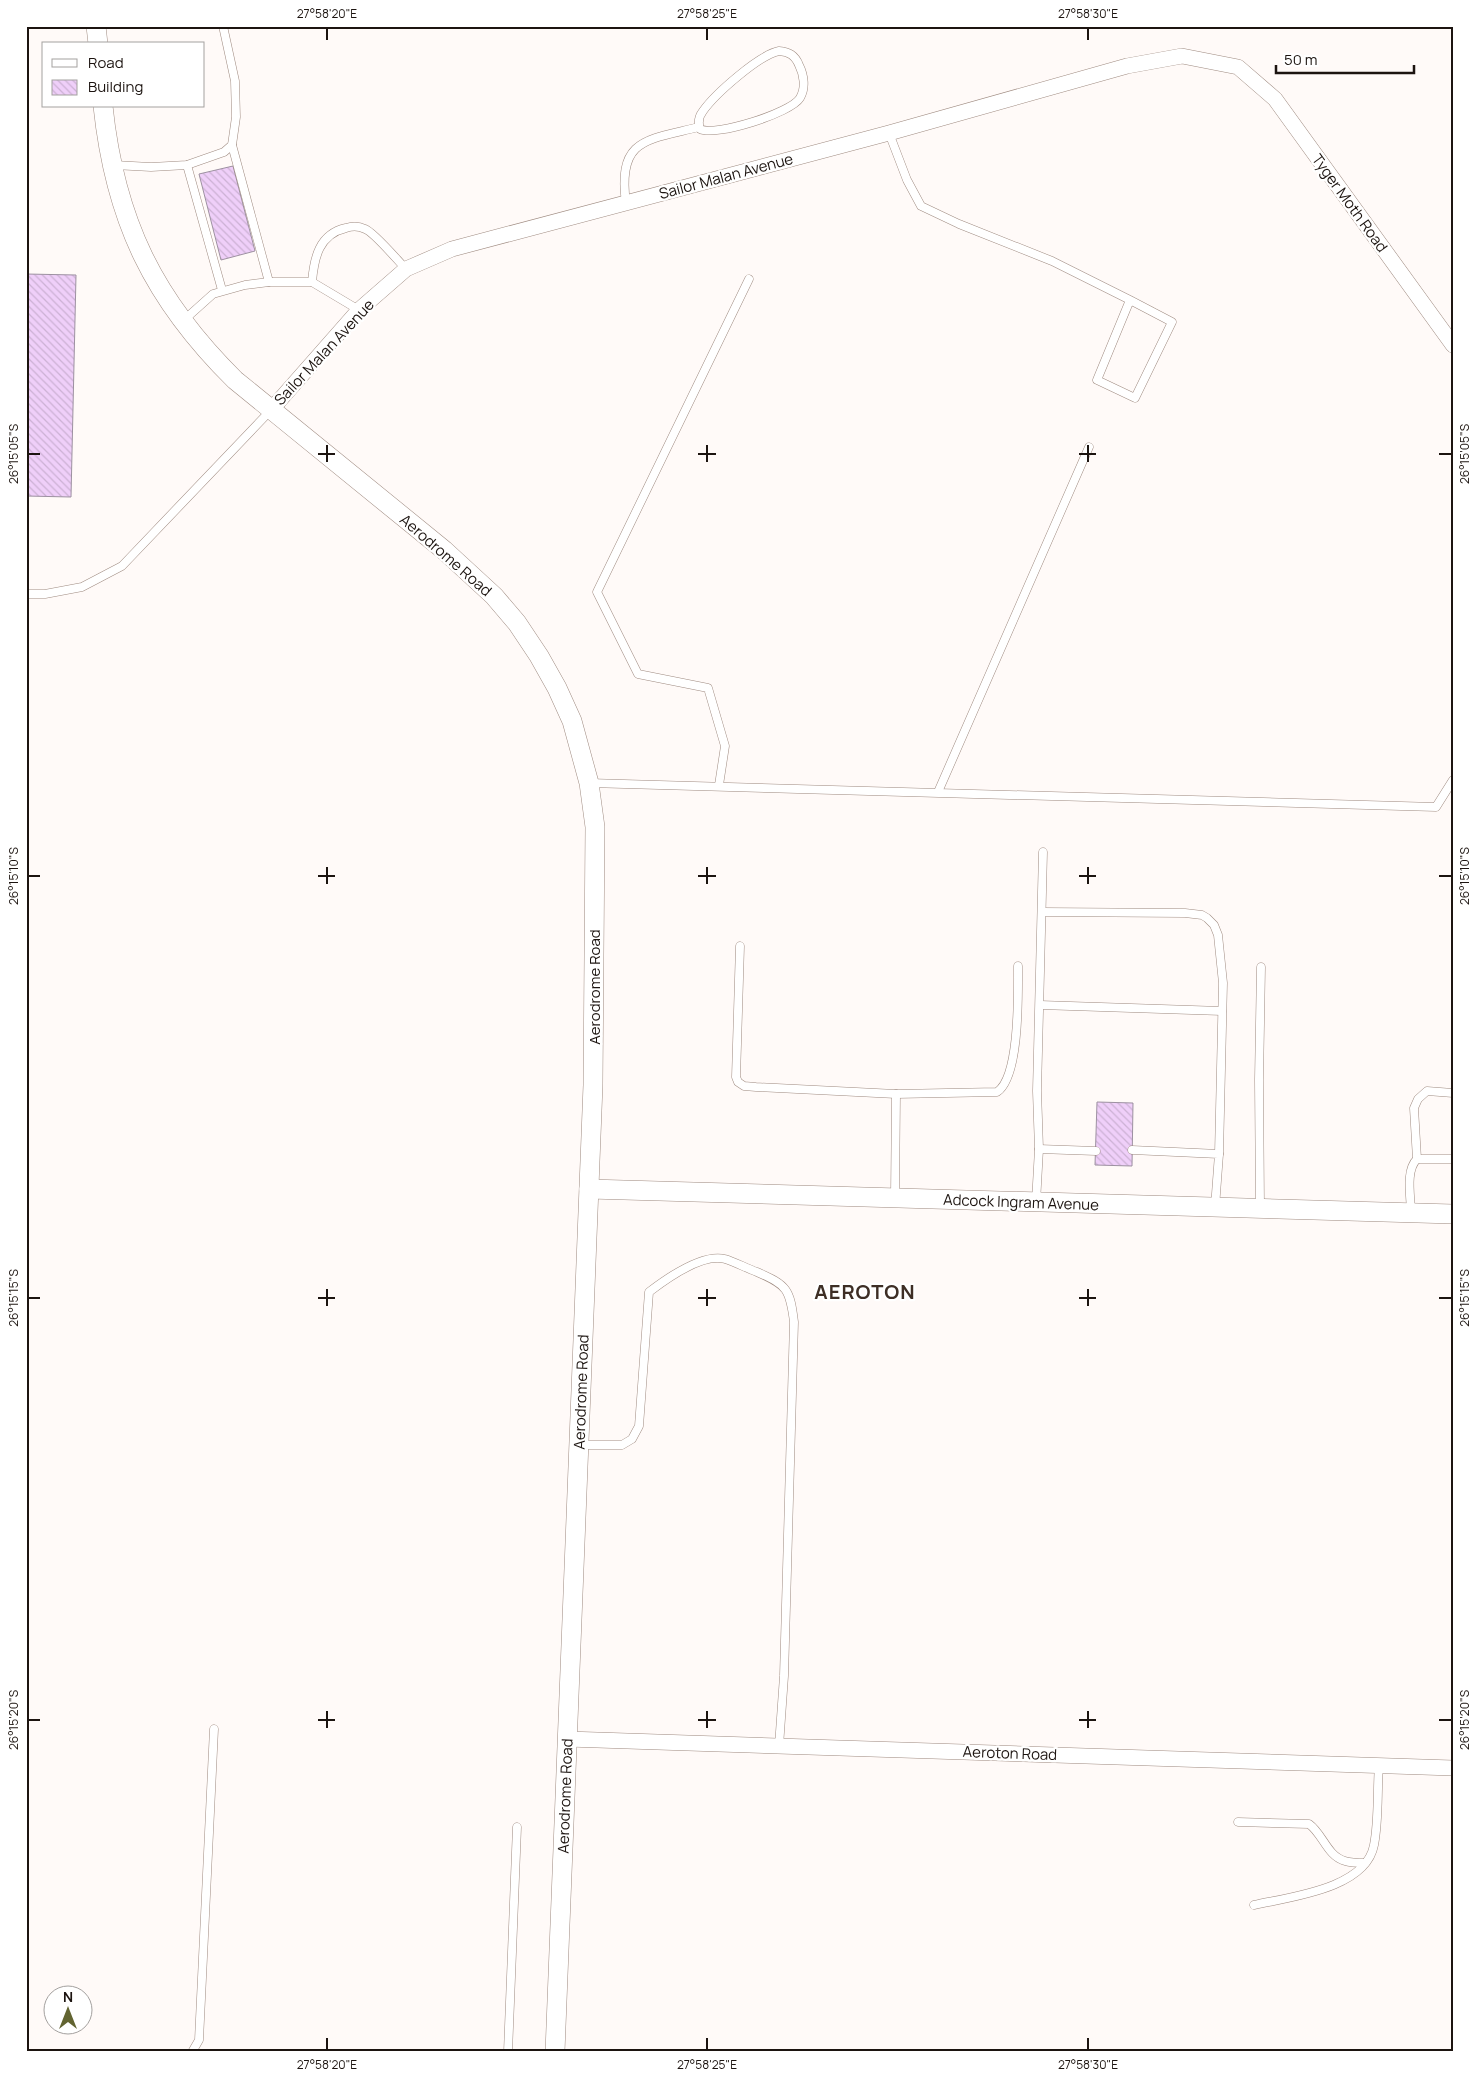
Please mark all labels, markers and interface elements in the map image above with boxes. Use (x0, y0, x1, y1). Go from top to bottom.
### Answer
text: 27°58'20"E (297, 5, 357, 22)
text: 27°58'25"E (677, 5, 737, 22)
text: 27°58'30"E (1058, 5, 1118, 22)
legend (42, 42, 205, 108)
scale bar (1276, 42, 1414, 74)
text: 50 m (1284, 49, 1318, 70)
text: Road (88, 52, 124, 73)
text: Building (88, 76, 143, 97)
street label: Sailor Malan Avenue (657, 148, 796, 204)
street label: Tyger Moth Road (1307, 150, 1393, 256)
street label: Sailor Malan Avenue (269, 294, 379, 410)
text: 26°15'05"S (5, 424, 22, 484)
text: 26°15'05"S (1456, 424, 1473, 484)
street label: Aerodrome Road (396, 509, 496, 601)
text: 26°15'10"S (5, 847, 22, 905)
text: 26°15'10"S (1456, 847, 1473, 905)
street label: Aerodrome Road (584, 929, 605, 1045)
street label: Adcock Ingram Avenue (943, 1189, 1099, 1215)
text: 26°15'15"S (5, 1269, 22, 1327)
text: 26°15'15"S (1456, 1269, 1473, 1327)
district label: AEROTON (814, 1278, 916, 1305)
street label: Aerodrome Road (568, 1334, 594, 1450)
text: 26°15'20"S (5, 1690, 22, 1750)
text: 26°15'20"S (1456, 1690, 1473, 1750)
street label: Aerodrome Road (552, 1738, 578, 1854)
street label: Aeroton Road (962, 1741, 1058, 1765)
north arrow (42, 1986, 92, 2036)
text: N (63, 1987, 73, 2006)
text: 27°58'20"E (297, 2056, 357, 2073)
text: 27°58'25"E (677, 2056, 737, 2073)
text: 27°58'30"E (1058, 2056, 1118, 2073)

